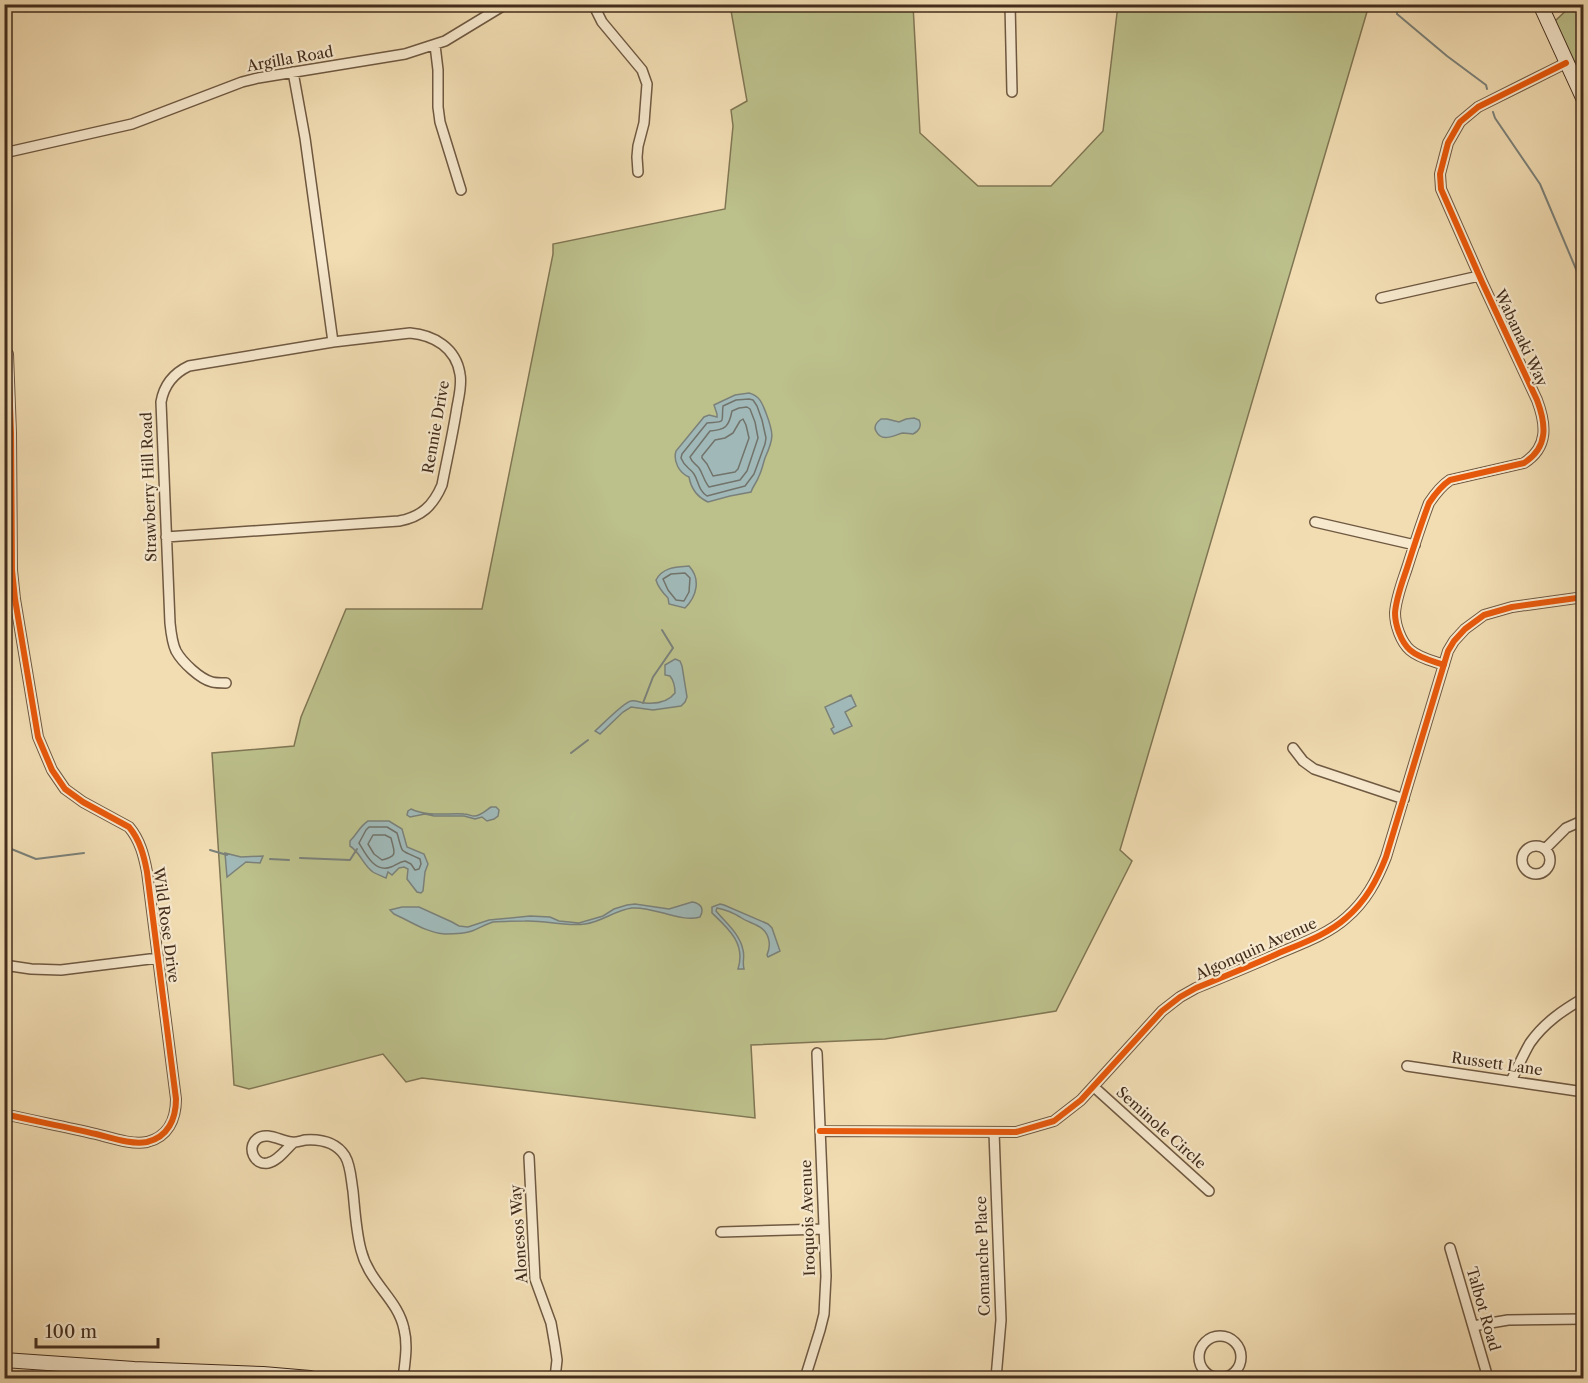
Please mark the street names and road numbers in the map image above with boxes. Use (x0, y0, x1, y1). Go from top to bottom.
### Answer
street label: Argilla Road (244, 42, 335, 76)
street label: Wabanaki Way (1490, 285, 1553, 390)
street label: Rennie Drive (418, 379, 453, 475)
street label: Strawberry Hill Road (136, 412, 161, 562)
street label: Wild Rose Drive (149, 865, 184, 984)
street label: Algonquin Avenue (1191, 913, 1319, 984)
street label: Russett Lane (1450, 1048, 1544, 1079)
street label: Seminole Circle (1112, 1082, 1210, 1173)
street label: Iroquois Avenue (796, 1160, 819, 1276)
street label: Alonesos Way (506, 1183, 532, 1285)
street label: Comanche Place (971, 1196, 994, 1316)
street label: Talbot Road (1462, 1265, 1505, 1353)

